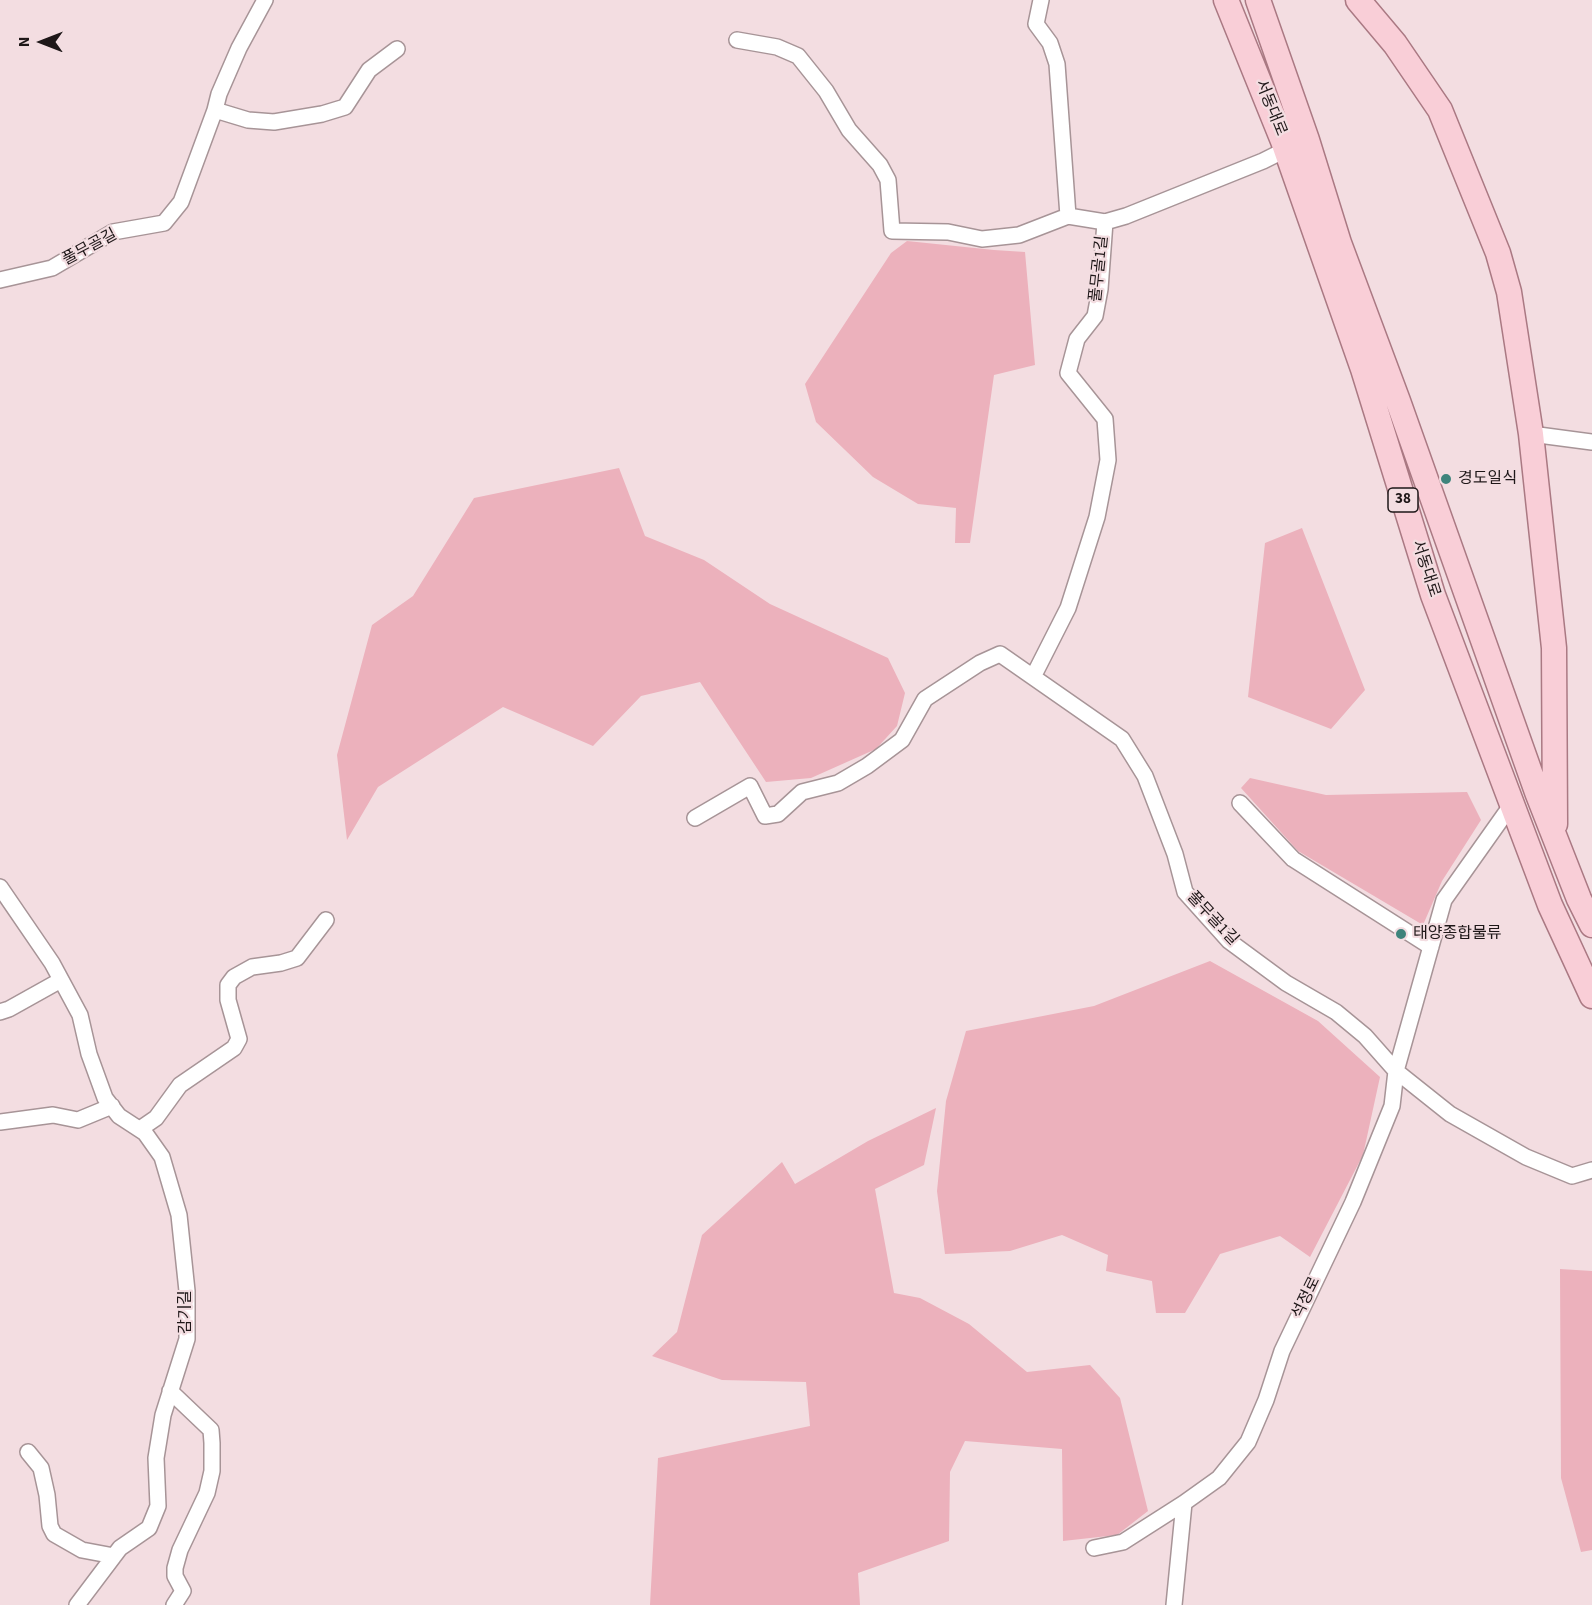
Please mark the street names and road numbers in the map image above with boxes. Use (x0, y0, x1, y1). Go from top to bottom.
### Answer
street label: 서동대로 (1250, 77, 1290, 139)
street label: 풀무골길 (59, 226, 121, 270)
street label: 풀무골1길 (1087, 235, 1113, 303)
road number: 38 (1388, 488, 1418, 512)
street label: 서동대로 (1407, 538, 1443, 600)
street label: 풀무골1길 (1182, 888, 1242, 950)
street label: 석정로 (1289, 1274, 1325, 1322)
street label: 감기길 (176, 1290, 196, 1334)

